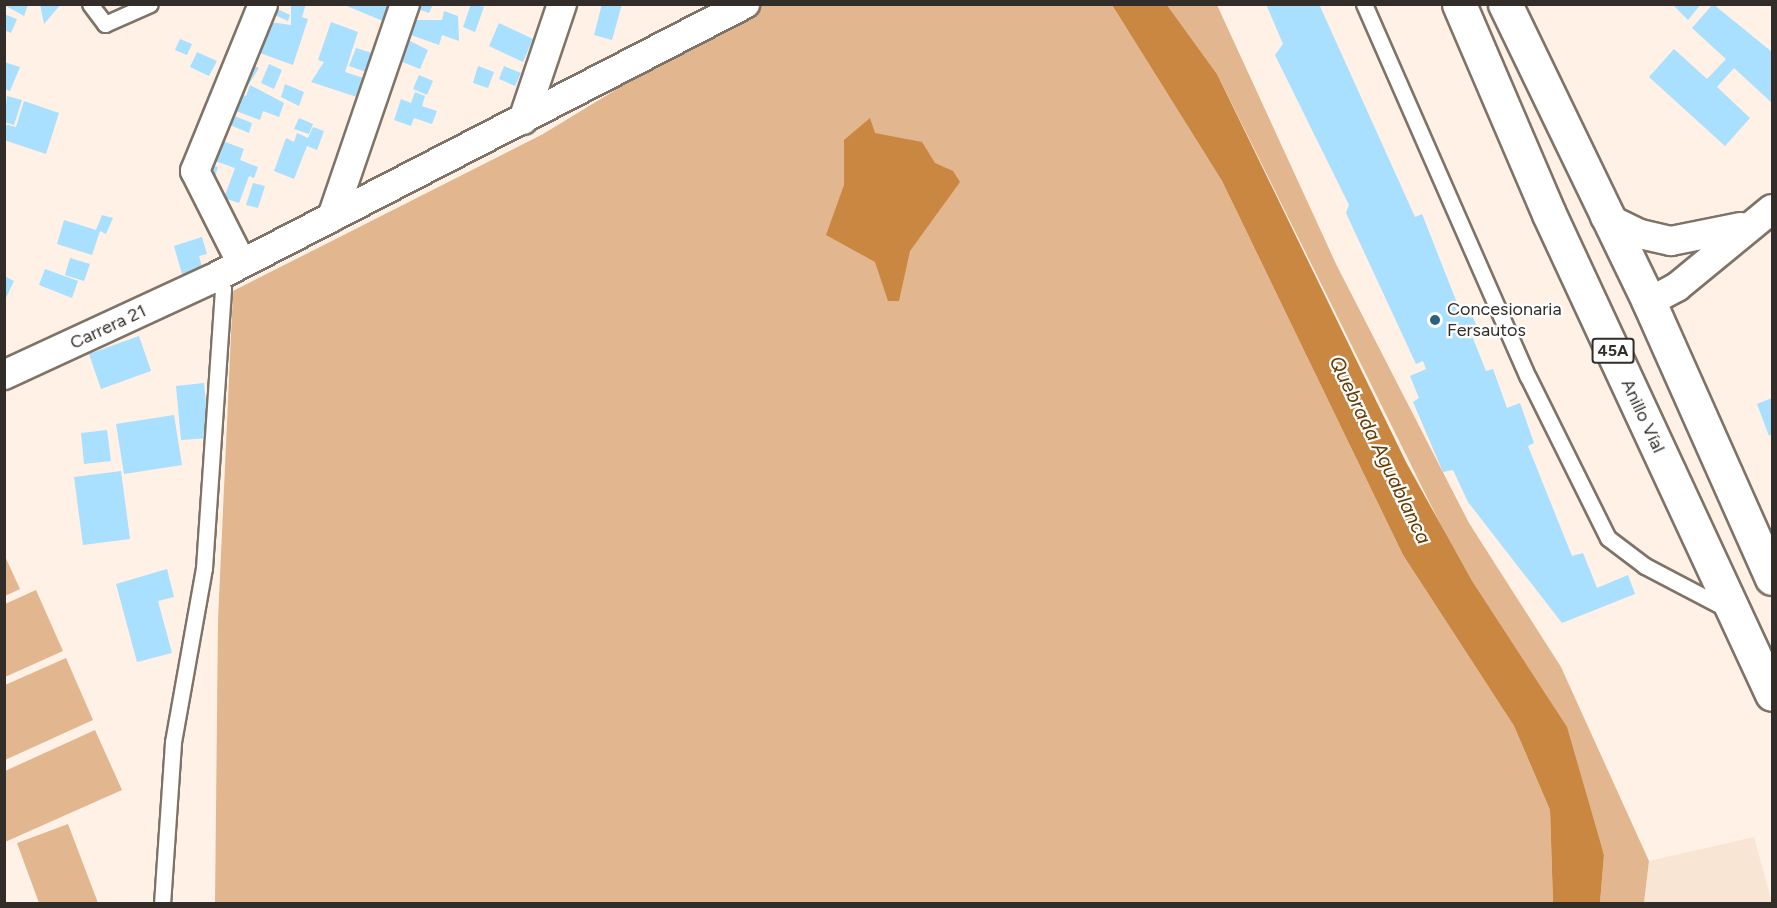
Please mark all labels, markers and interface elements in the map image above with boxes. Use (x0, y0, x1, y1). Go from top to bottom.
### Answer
place label: Concesionaria Fersautos (1447, 299, 1562, 342)
street label: Carrera 21 (67, 300, 149, 354)
marker: Concesionaria Fersautos (1428, 313, 1442, 327)
road number: 45A (1590, 338, 1636, 364)
water label: Quebrada Aguablanca (1324, 352, 1436, 548)
street label: Anillo Víal (1617, 376, 1669, 456)

